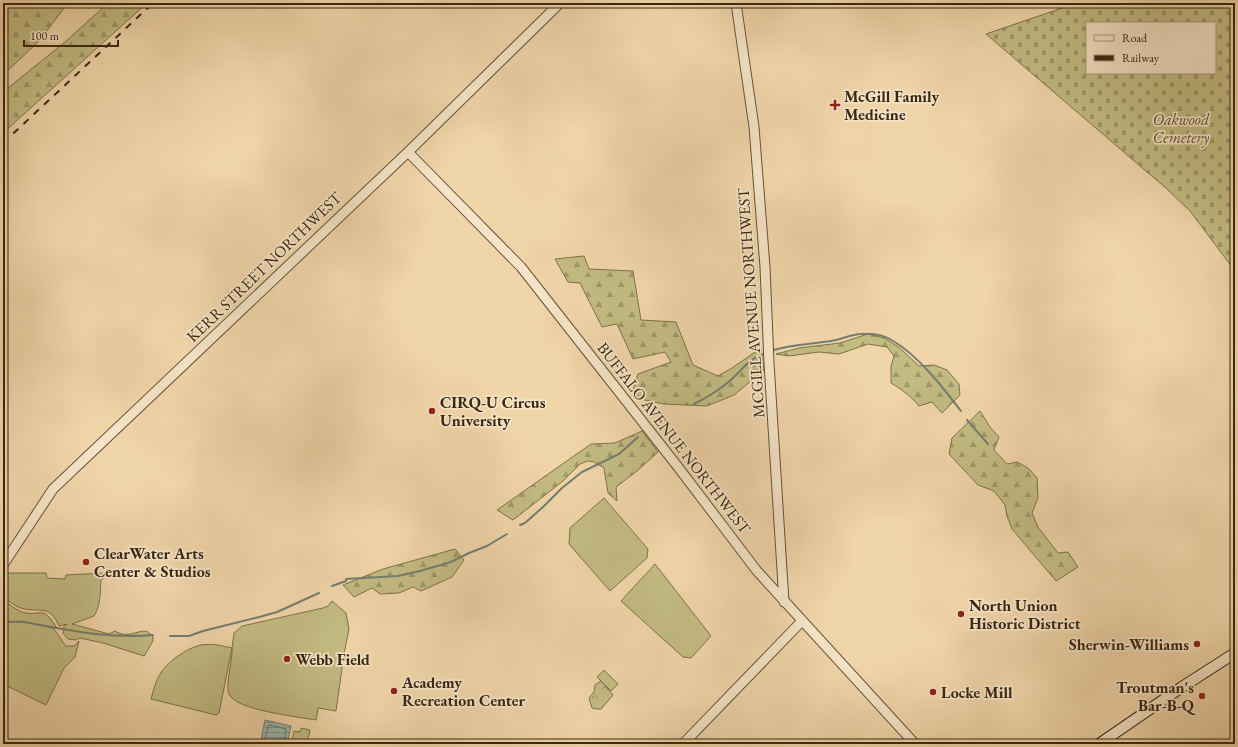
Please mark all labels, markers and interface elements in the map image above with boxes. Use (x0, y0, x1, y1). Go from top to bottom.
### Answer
scale bar (24, 22, 118, 48)
legend (1086, 22, 1216, 74)
text: 100 m (30, 28, 60, 44)
text: Road (1122, 30, 1148, 46)
text: Railway (1122, 50, 1160, 66)
place label: McGill Family Medicine (844, 86, 939, 125)
marker: McGill Family Medicine (829, 99, 841, 111)
park label: Oakwood Cemetery (1153, 109, 1210, 148)
street label: KERR STREET NORTHWEST (182, 187, 346, 347)
street label: MCGILL AVENUE NORTHWEST (732, 187, 770, 419)
street label: BUFFALO AVENUE NORTHWEST (593, 338, 756, 538)
place label: CIRQ-U Circus University (440, 392, 546, 431)
marker: CIRQ-U Circus University (427, 406, 437, 416)
place label: ClearWater Arts Center & Studios (94, 543, 211, 582)
marker: ClearWater Arts Center & Studios (81, 557, 91, 567)
place label: North Union Historic District (969, 595, 1081, 634)
marker: North Union Historic District (956, 609, 966, 619)
place label: Sherwin-Williams (1069, 634, 1189, 655)
marker: Sherwin-Williams (1192, 639, 1202, 649)
place label: Webb Field (295, 649, 370, 670)
marker: Webb Field (282, 654, 292, 664)
place label: Academy Recreation Center (401, 672, 526, 711)
place label: Troutman's Bar-B-Q (1116, 677, 1197, 716)
place label: Locke Mill (941, 682, 1013, 703)
marker: Academy Recreation Center (389, 686, 399, 696)
marker: Locke Mill (928, 687, 938, 697)
marker: Troutman's Bar-B-Q (1197, 691, 1207, 701)

